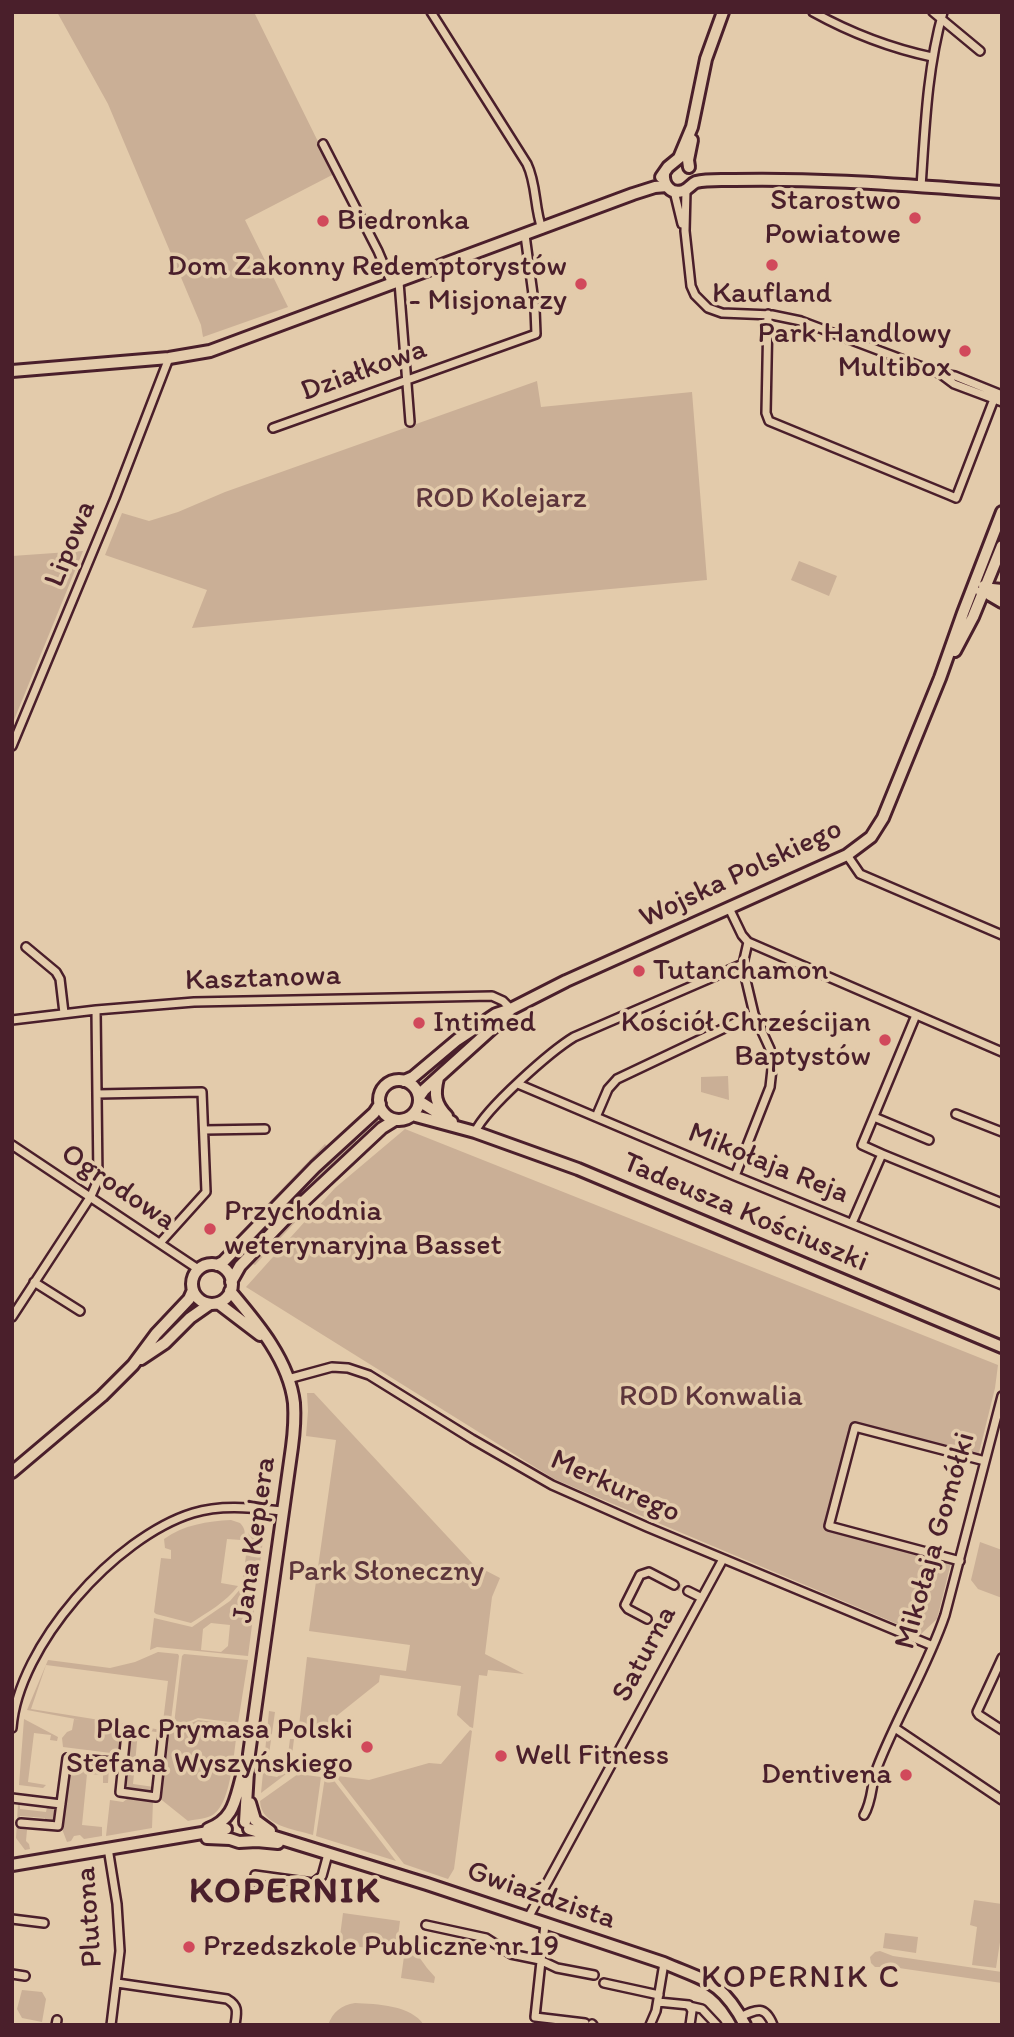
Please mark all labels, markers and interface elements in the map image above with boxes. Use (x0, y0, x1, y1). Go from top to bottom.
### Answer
place label: Starostwo Powiatowe (764, 183, 901, 254)
place label: Biedronka (337, 203, 470, 239)
marker: Starostwo Powiatowe (907, 210, 923, 226)
marker: Biedronka (315, 213, 331, 229)
place label: Dom Zakonny Redemptorystów - Misjonarzy (167, 249, 567, 320)
marker: Kaufland (764, 257, 780, 273)
marker: Dom Zakonny Redemptorystów - Misjonarzy (573, 276, 589, 292)
place label: Kaufland (712, 276, 832, 312)
place label: Park Handlowy Multibox (758, 316, 951, 386)
street label: Działkowa (296, 332, 432, 410)
marker: Park Handlowy Multibox (957, 343, 973, 359)
park label: ROD Kolejarz (415, 481, 587, 517)
street label: Lipowa (37, 496, 105, 592)
street label: Wojska Polskiego (634, 811, 848, 937)
place label: Tutanchamon (653, 953, 829, 989)
street label: Kasztanowa (184, 958, 342, 1000)
marker: Tutanchamon (631, 963, 647, 979)
place label: Intimed (433, 1005, 536, 1041)
place label: Kościół Chrześcijan Baptystów (621, 1005, 871, 1076)
marker: Intimed (411, 1015, 427, 1031)
marker: Kościół Chrześcijan Baptystów (877, 1032, 893, 1048)
street label: Mikołaja Reja (682, 1115, 854, 1213)
street label: Ogrodowa (53, 1136, 183, 1240)
street label: Tadeusza Kościuszki (617, 1145, 873, 1281)
place label: Przychodnia weterynaryjna Basset (224, 1194, 502, 1264)
marker: Przychodnia weterynaryjna Basset (202, 1221, 218, 1237)
park label: ROD Konwalia (619, 1379, 803, 1415)
street label: Mikołaja Gomółki (888, 1428, 984, 1654)
street label: Merkurego (544, 1442, 686, 1532)
street label: Jana Keplera (226, 1455, 284, 1625)
park label: Park Słoneczny (288, 1554, 484, 1590)
street label: Saturna (605, 1600, 685, 1708)
place label: Plac Prymasa Polski Stefana Wyszyńskiego (66, 1712, 353, 1782)
place label: Well Fitness (515, 1738, 669, 1774)
marker: Plac Prymasa Polski Stefana Wyszyńskiego (359, 1739, 375, 1755)
marker: Well Fitness (493, 1748, 509, 1764)
place label: Dentivena (761, 1757, 892, 1793)
marker: Dentivena (898, 1767, 914, 1783)
street label: Gwiaździsta (462, 1854, 620, 1938)
street label: Plutona (69, 1865, 111, 1969)
district label: KOPERNIK (190, 1871, 380, 1915)
place label: Przedszkole Publiczne nr 19 (203, 1929, 559, 1965)
marker: Przedszkole Publiczne nr 19 (181, 1939, 197, 1955)
district label: KOPERNIK C (702, 1960, 900, 1998)

